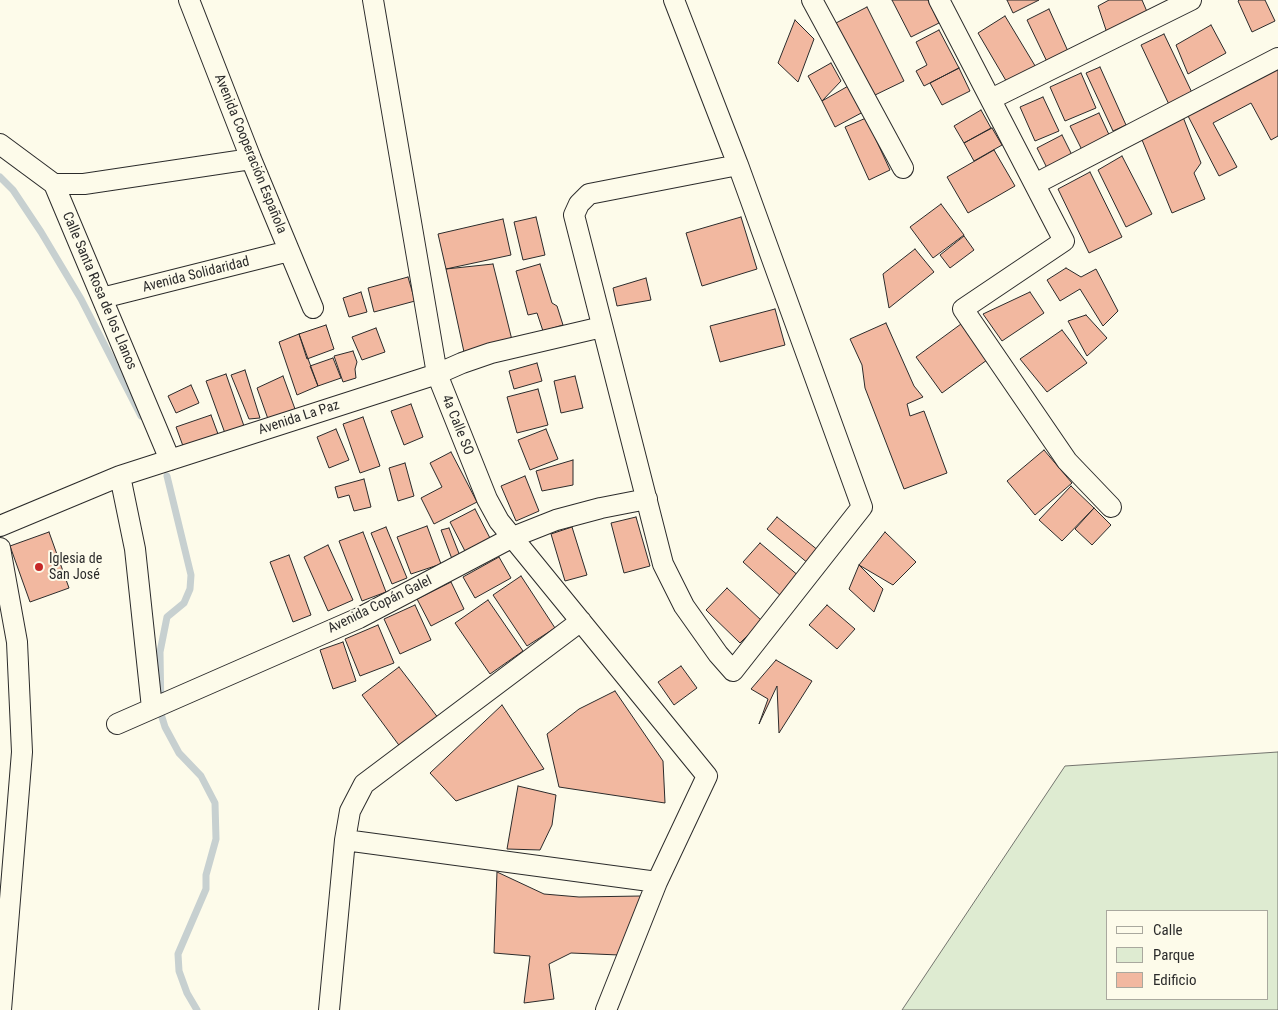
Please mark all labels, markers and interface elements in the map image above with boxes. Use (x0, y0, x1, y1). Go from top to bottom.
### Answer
street label: Avenida Cooperación Española (210, 72, 290, 236)
street label: Calle Santa Rosa de los Llanos (58, 210, 140, 372)
street label: Avenida Solidaridad (141, 254, 251, 296)
street label: 4a Calle SO (437, 392, 477, 458)
street label: Avenida La Paz (256, 397, 342, 439)
place label: Iglesia de San José (49, 551, 102, 584)
marker: Iglesia de San José (33, 561, 45, 573)
street label: Avenida Copán Galel (325, 573, 435, 637)
legend (1106, 910, 1268, 1000)
text: Calle (1153, 921, 1183, 939)
text: Parque (1153, 946, 1195, 964)
text: Edificio (1153, 971, 1196, 989)

